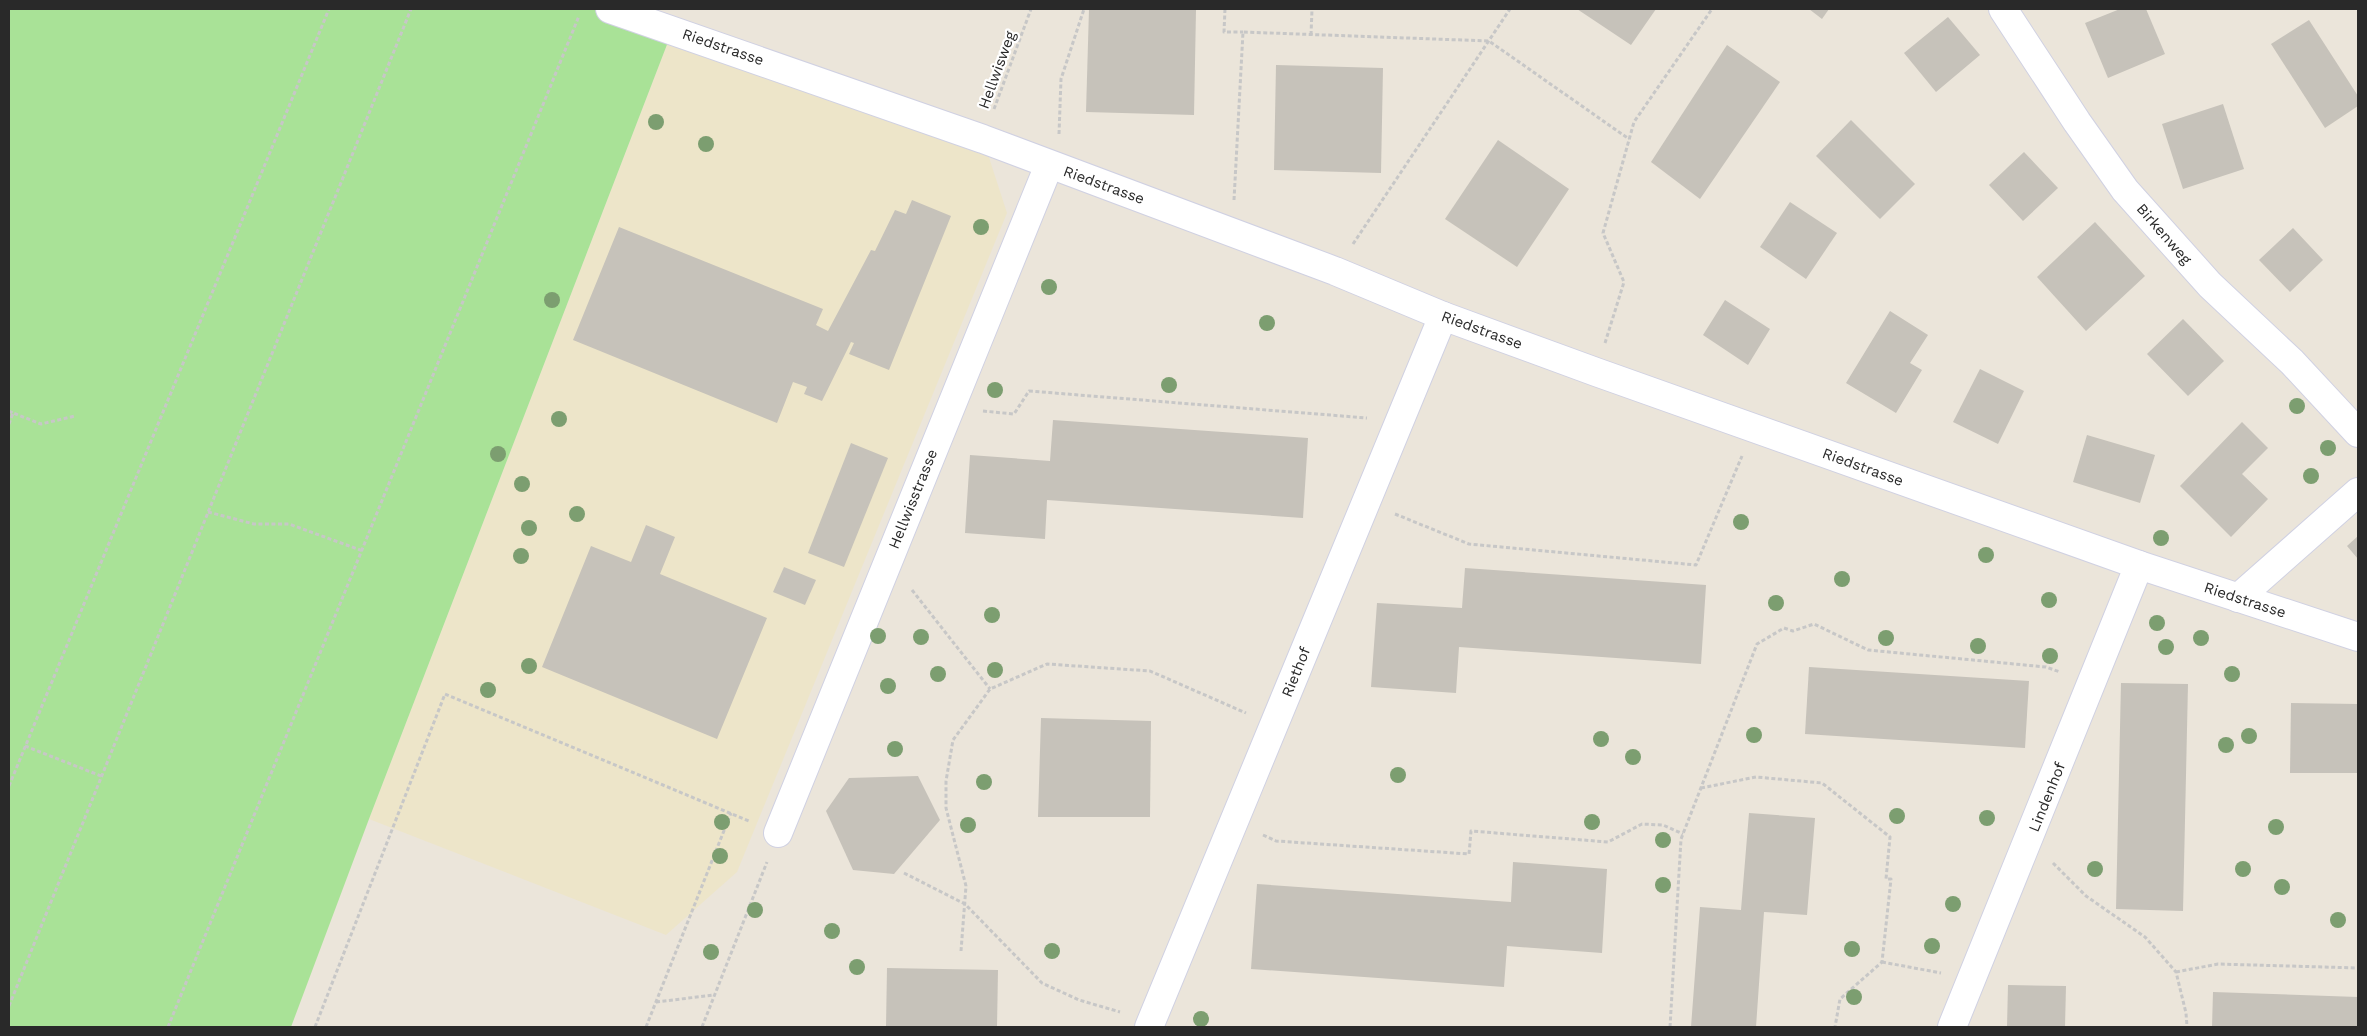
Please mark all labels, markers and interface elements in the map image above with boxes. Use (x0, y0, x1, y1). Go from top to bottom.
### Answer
street label: Riedstrasse (680, 25, 766, 69)
street label: Hellwisweg (975, 29, 1019, 111)
street label: Riedstrasse (1061, 162, 1147, 208)
street label: Birkenweg (2133, 200, 2195, 268)
street label: Riedstrasse (1439, 307, 1525, 353)
street label: Riedstrasse (1820, 444, 1906, 490)
street label: Hellwisstrasse (885, 447, 941, 551)
street label: Riedstrasse (2202, 578, 2288, 622)
street label: Riethof (1278, 644, 1314, 700)
street label: Lindenhof (2025, 759, 2069, 835)

